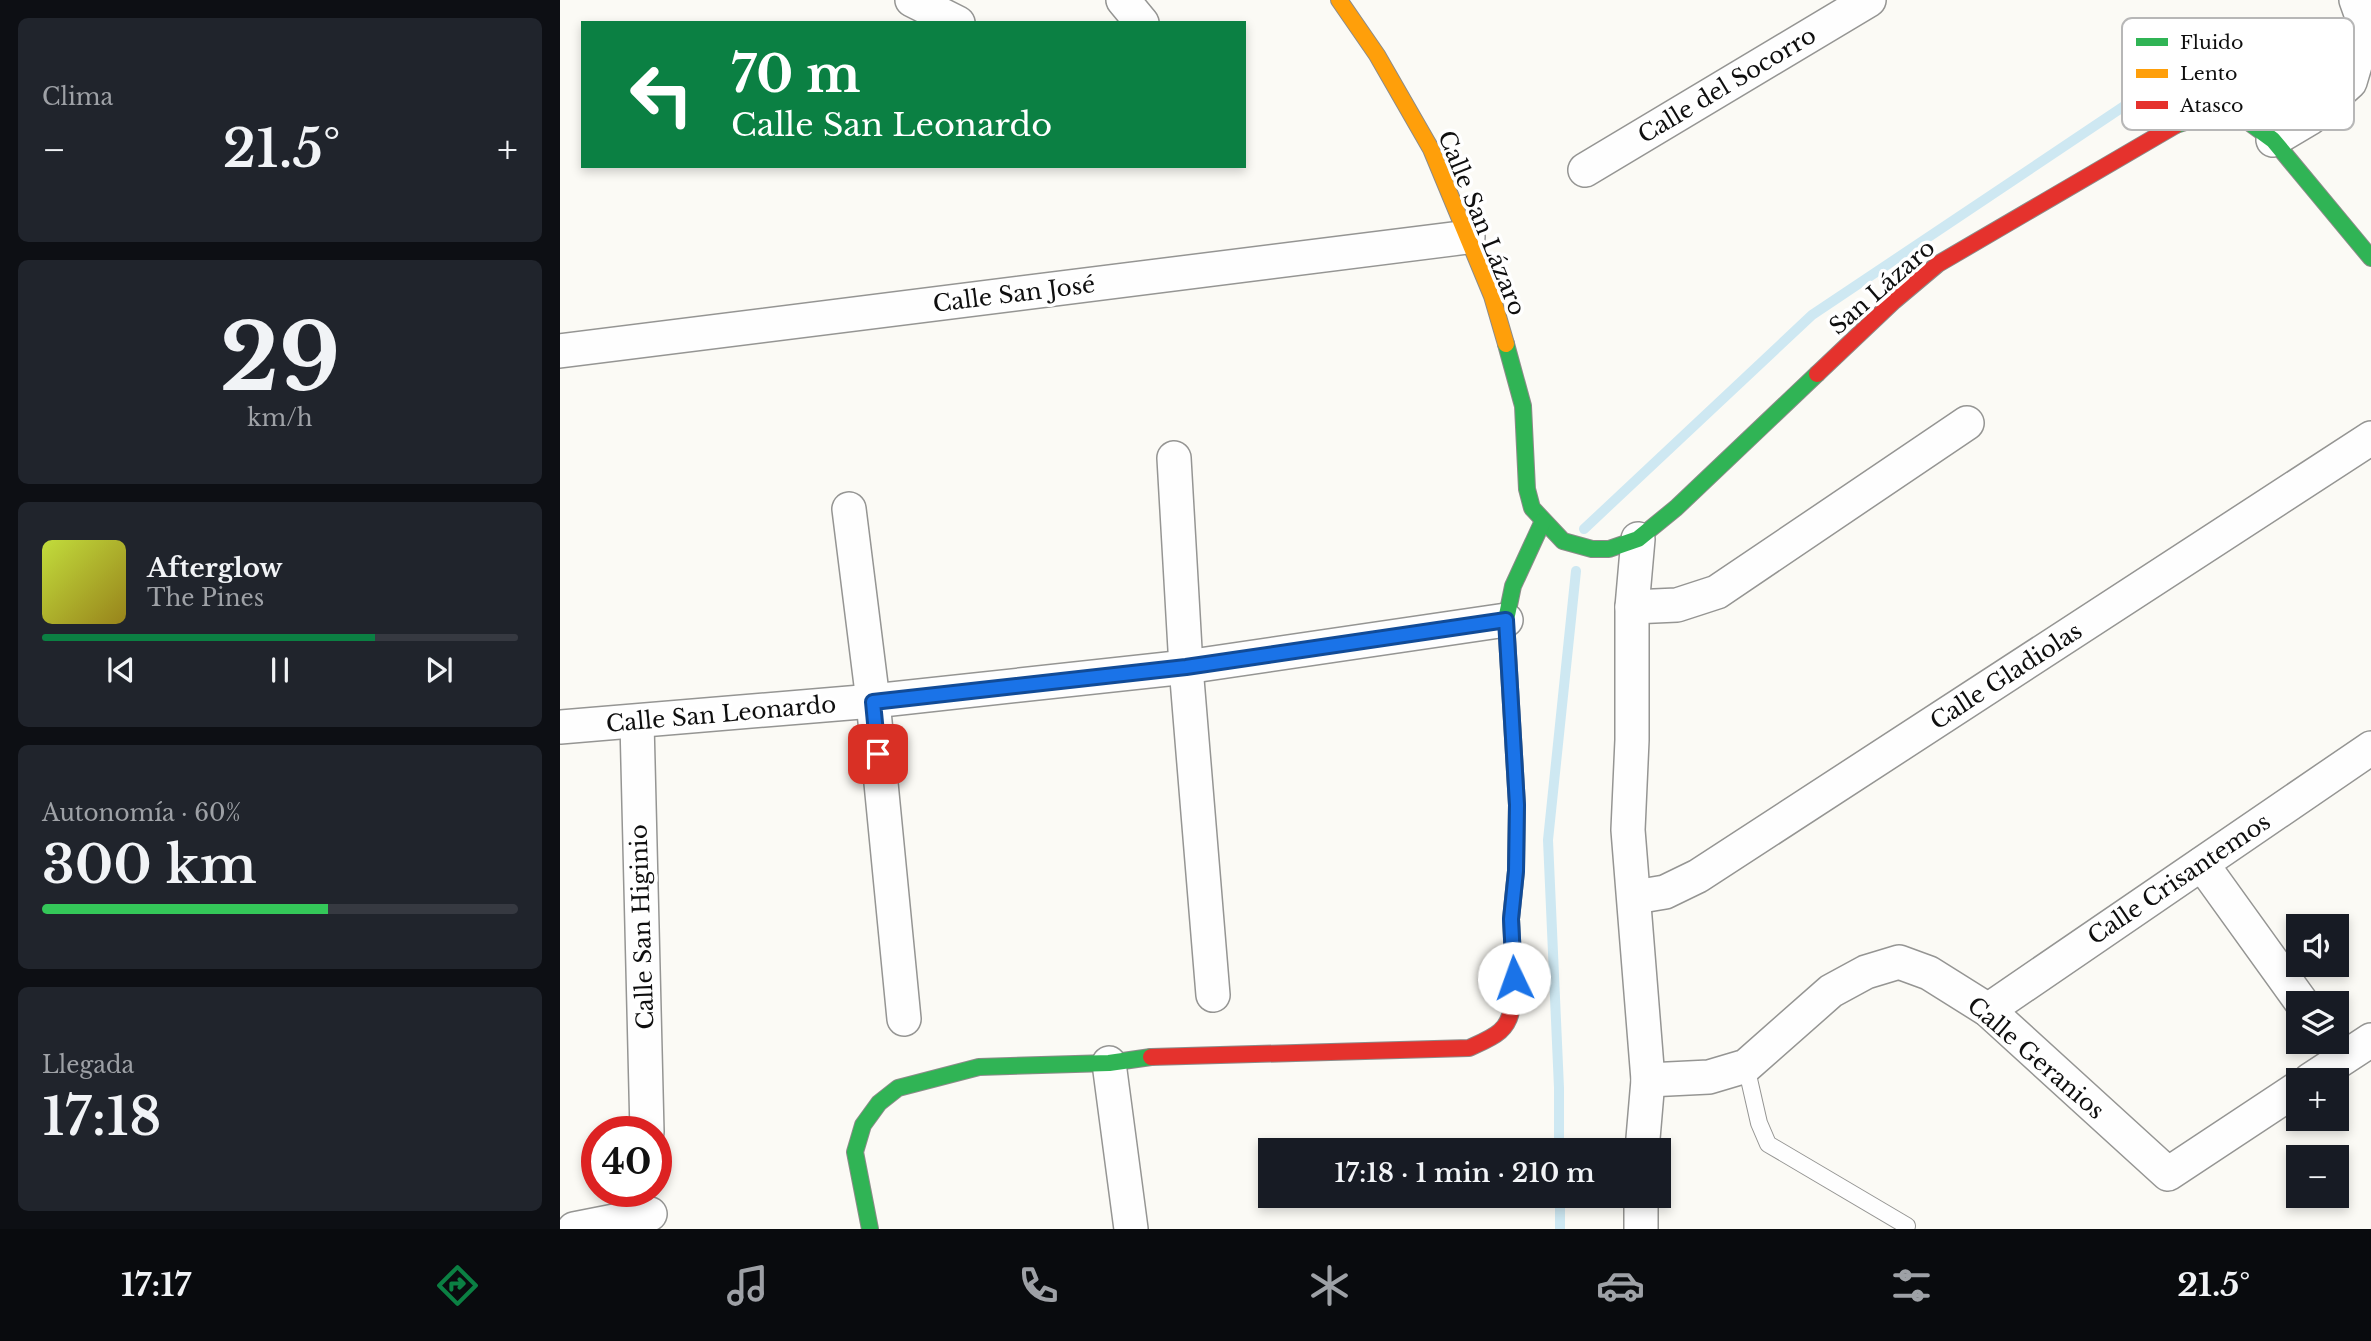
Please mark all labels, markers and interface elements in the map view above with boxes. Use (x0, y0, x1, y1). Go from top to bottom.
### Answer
legend (2122, 18, 2354, 130)
street label: Calle del Socorro (1633, 21, 1821, 149)
text: Fluido (2180, 31, 2243, 54)
text: 70 m (731, 44, 861, 105)
icon: left (616, 49, 707, 140)
text: Lento (2180, 62, 2237, 85)
text: Clima (42, 83, 113, 111)
text: Atasco (2179, 94, 2244, 117)
text: Calle San Leonardo (731, 105, 1052, 145)
text: 21.5° (223, 117, 340, 181)
text: − (42, 126, 66, 173)
text: + (497, 126, 518, 173)
street label: Calle San Lázaro (1432, 127, 1532, 319)
street label: San Lázaro (1823, 234, 1941, 340)
street label: Calle San José (931, 270, 1097, 318)
text: 29 (220, 302, 340, 415)
text: km/h (247, 404, 313, 432)
text: Afterglow (147, 552, 283, 584)
text: The Pines (147, 584, 264, 612)
street label: Calle Gladiolas (1925, 617, 2087, 735)
icon: previous (102, 651, 140, 689)
icon: pause (261, 651, 299, 689)
icon: next (420, 651, 458, 689)
street label: Calle San Leonardo (605, 690, 837, 738)
pin (848, 724, 908, 784)
icon: arrive (859, 735, 897, 773)
text: Autonomía · 60% (42, 799, 241, 827)
street label: Calle Crisantemos (2082, 807, 2276, 951)
street label: Calle San Higinio (624, 824, 660, 1030)
text: 300 km (42, 833, 257, 897)
map controls (2286, 914, 2349, 1208)
button: sound (2286, 914, 2349, 977)
position arrow (1477, 941, 1551, 1015)
street label: Calle Geranios (1962, 991, 2110, 1125)
button: layers (2286, 991, 2349, 1054)
text: Llegada (42, 1051, 134, 1079)
button: + (2286, 1068, 2349, 1131)
text: 17:18 (42, 1085, 162, 1149)
speed limit sign: 40 (581, 1116, 672, 1207)
button: − (2286, 1145, 2349, 1208)
text: 17:18 · 1 min · 210 m (1334, 1157, 1595, 1189)
icon: directions (433, 1261, 482, 1310)
icon: music (723, 1261, 772, 1310)
icon: phone (1014, 1261, 1063, 1310)
icon: climate (1305, 1261, 1354, 1310)
icon: car (1596, 1261, 1645, 1310)
icon: filters (1887, 1261, 1936, 1310)
text: 17:17 (121, 1265, 191, 1305)
text: 21.5° (2177, 1265, 2250, 1305)

